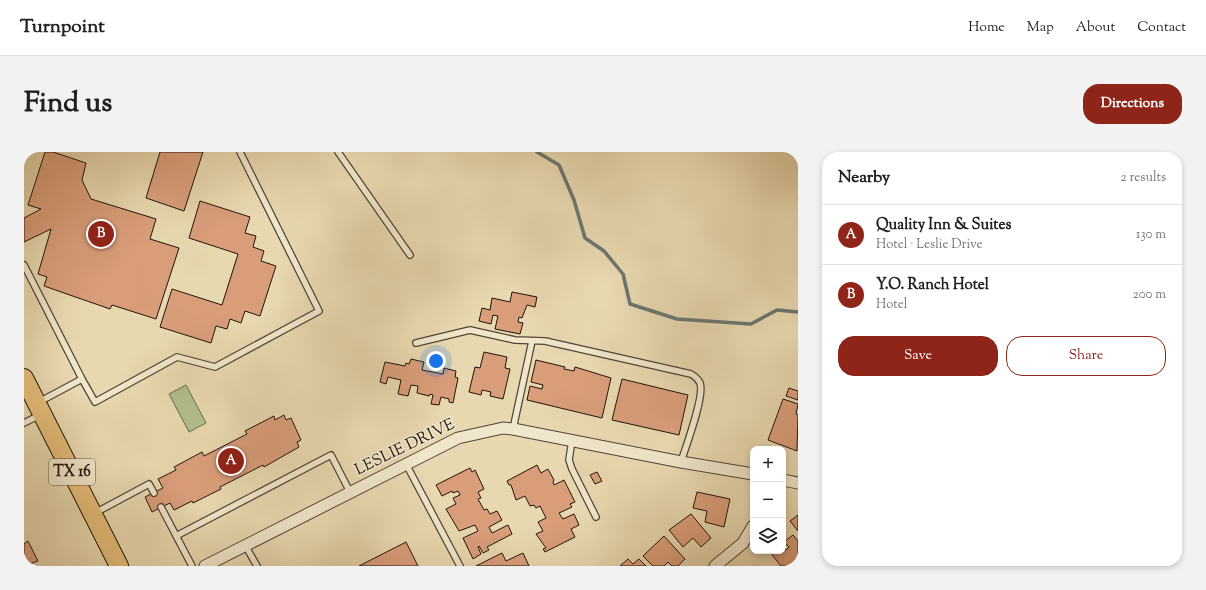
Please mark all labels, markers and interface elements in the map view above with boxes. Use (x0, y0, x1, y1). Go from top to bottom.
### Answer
text: Turnpoint (20, 14, 105, 41)
text: Home (968, 18, 1005, 38)
text: Map (1027, 18, 1054, 38)
text: About (1076, 18, 1115, 38)
text: Contact (1137, 18, 1186, 38)
text: Find us (24, 84, 112, 124)
button: Directions (1083, 84, 1182, 124)
text: Nearby (838, 166, 890, 190)
text: 2 results (1121, 169, 1166, 187)
text: Quality Inn & Suites (876, 215, 1011, 236)
pin: B (88, 219, 114, 249)
text: A (846, 226, 856, 244)
text: 130 m (1136, 226, 1166, 244)
text: Hotel · Leslie Drive (876, 236, 983, 254)
text: Y.O. Ranch Hotel (876, 275, 989, 296)
text: B (847, 286, 855, 304)
text: 200 m (1133, 286, 1166, 304)
text: Hotel (876, 296, 907, 314)
button: Save (838, 336, 998, 376)
button: Share (1006, 336, 1166, 376)
your location (426, 351, 446, 371)
street label: LESLIE DRIVE (351, 414, 459, 482)
pin: A (218, 446, 244, 476)
map controls (750, 446, 786, 554)
button: + (750, 446, 786, 482)
road number: TX 16 (49, 459, 95, 485)
button: − (750, 482, 786, 518)
button: layers (750, 518, 786, 554)

